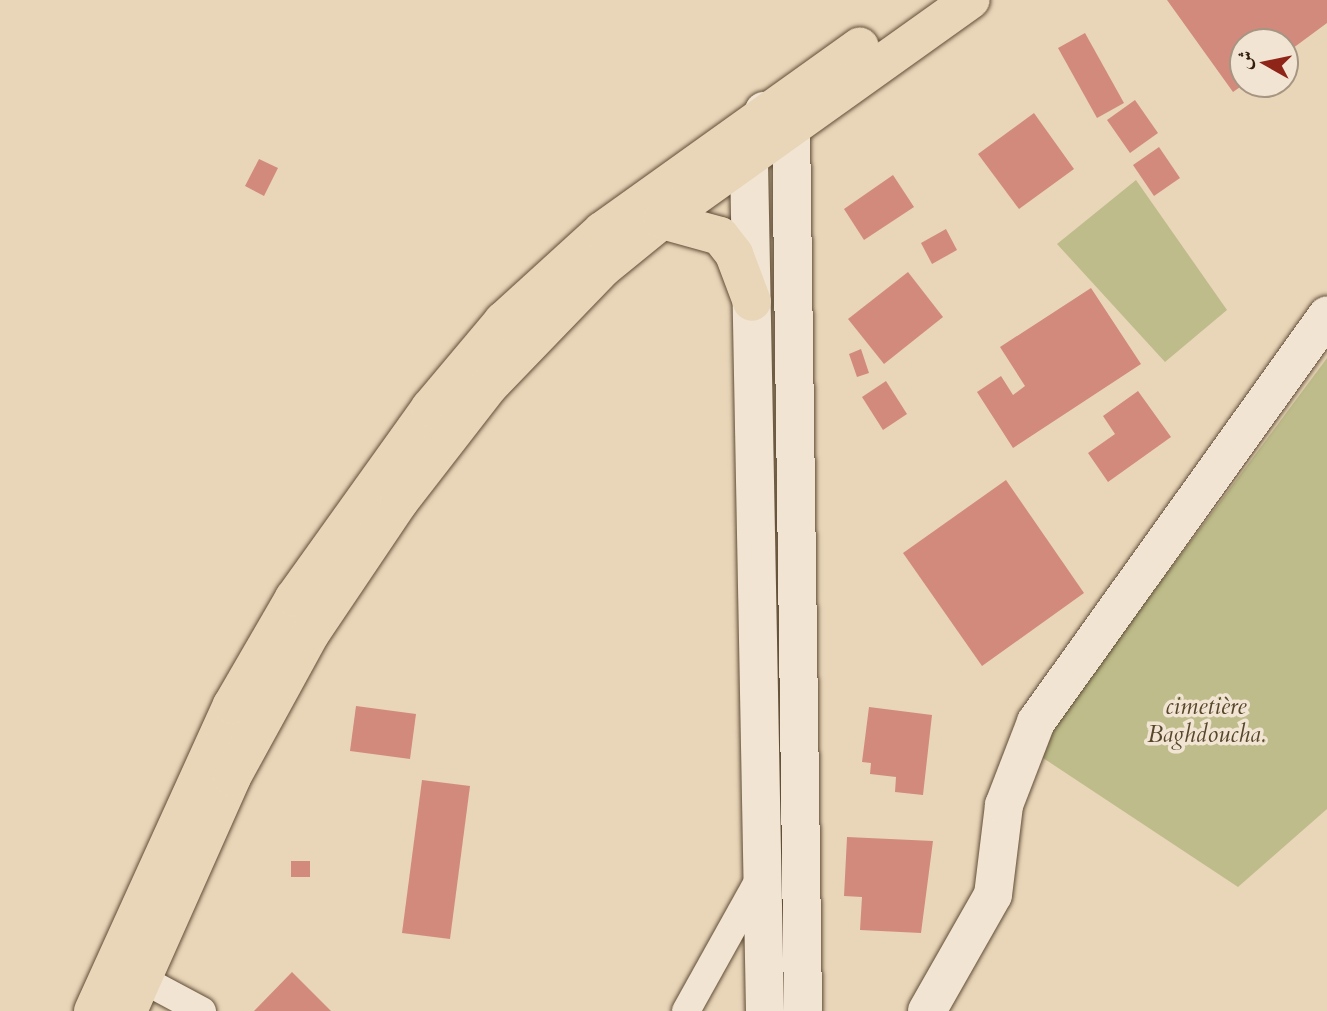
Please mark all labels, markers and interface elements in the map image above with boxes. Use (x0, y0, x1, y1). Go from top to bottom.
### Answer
north arrow (1229, 28, 1299, 98)
text: ش (1231, 49, 1260, 71)
park label: cimetière Baghdoucha. (1147, 693, 1265, 749)

